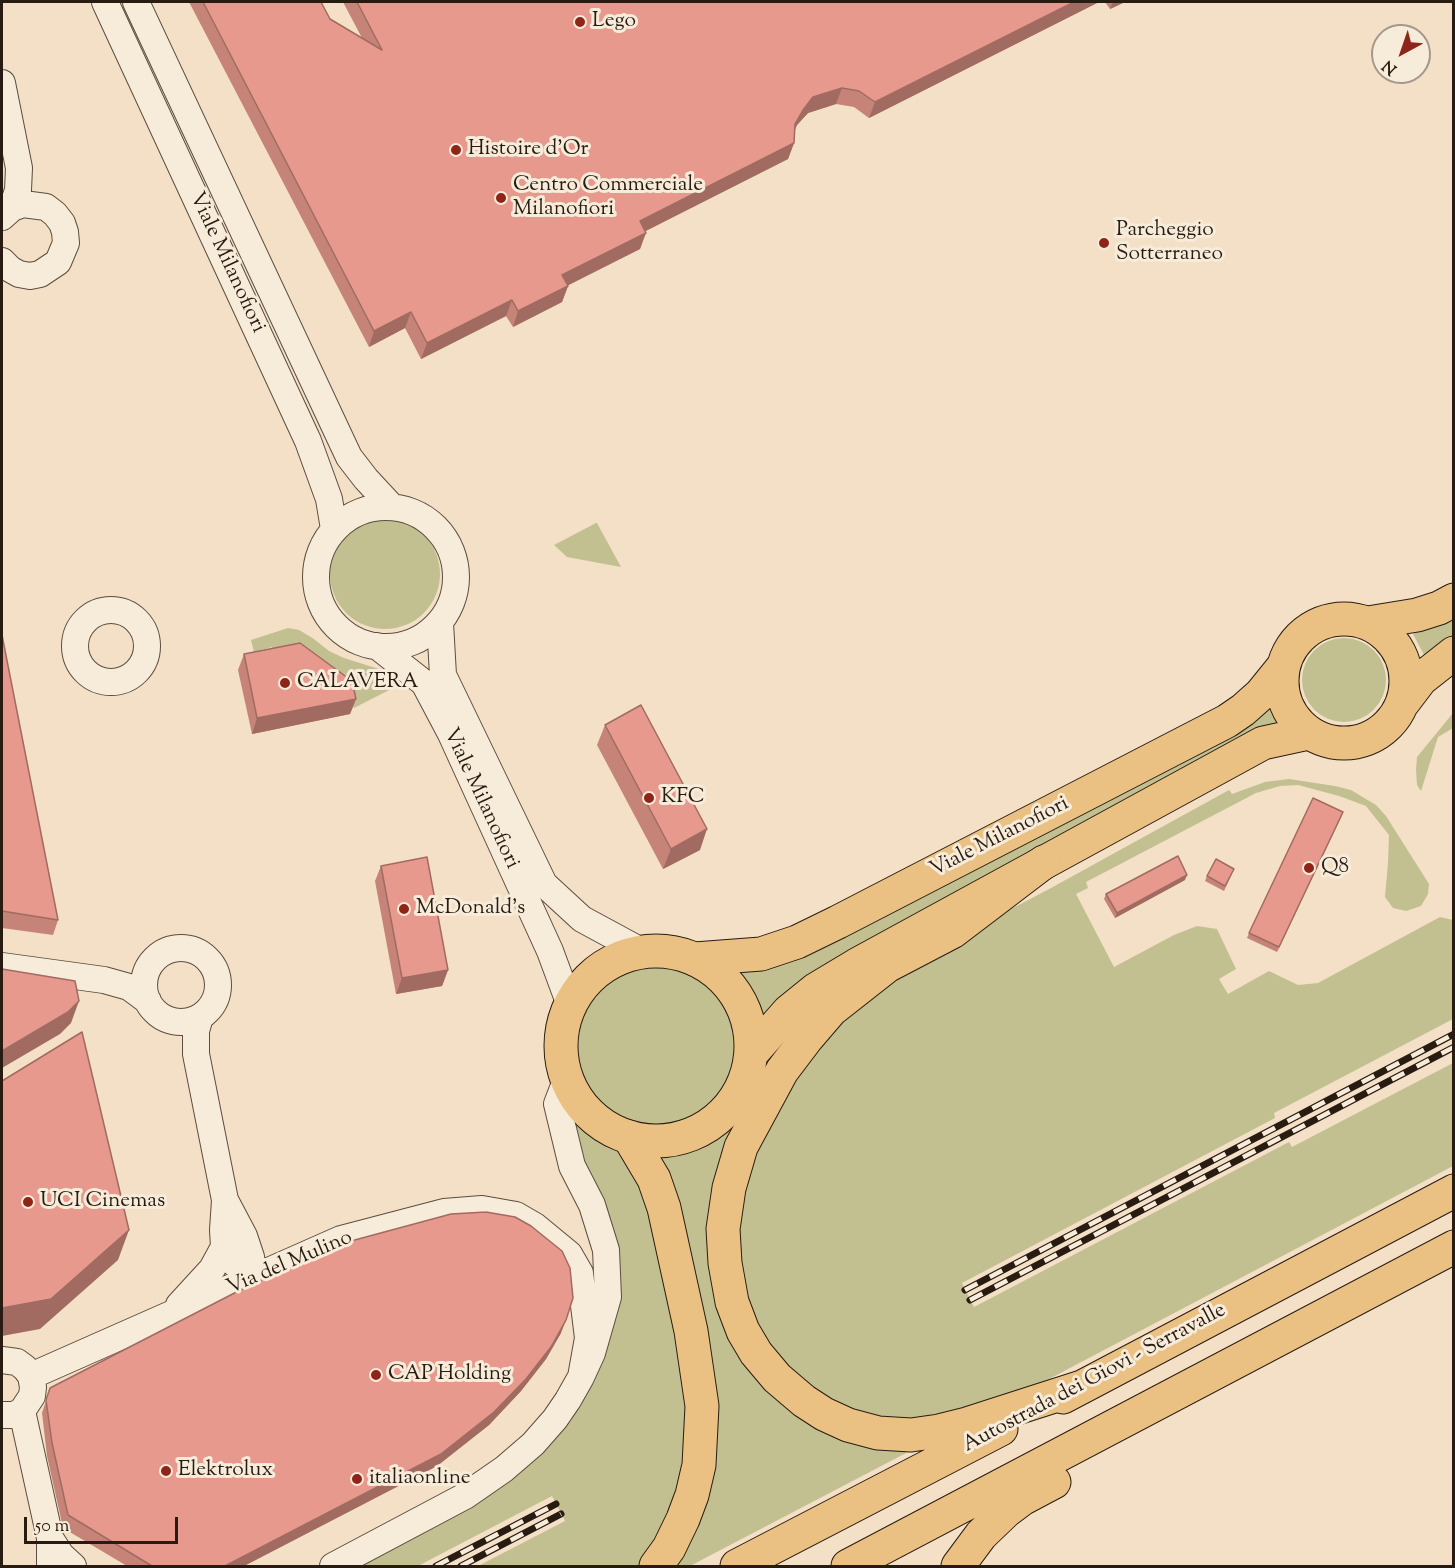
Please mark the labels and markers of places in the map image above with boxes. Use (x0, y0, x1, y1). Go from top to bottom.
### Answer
place label: Lego (592, 9, 636, 35)
marker: Lego (573, 15, 587, 29)
place label: Histoire d'Or (468, 137, 588, 163)
marker: Histoire d'Or (449, 143, 463, 157)
place label: Centro Commerciale Milanofiori (513, 173, 703, 223)
marker: Centro Commerciale Milanofiori (494, 191, 508, 205)
place label: Parcheggio Sotterraneo (1116, 218, 1223, 268)
marker: Parcheggio Sotterraneo (1097, 236, 1111, 250)
place label: CALAVERA (297, 670, 419, 696)
marker: CALAVERA (278, 676, 292, 690)
place label: KFC (661, 785, 705, 811)
marker: KFC (642, 791, 656, 805)
place label: Q8 (1321, 855, 1349, 881)
marker: Q8 (1302, 861, 1316, 875)
place label: McDonald's (416, 896, 525, 922)
marker: McDonald's (397, 902, 411, 916)
place label: UCI Cinemas (40, 1189, 165, 1215)
marker: UCI Cinemas (21, 1195, 35, 1209)
place label: CAP Holding (388, 1362, 511, 1388)
marker: CAP Holding (369, 1368, 383, 1382)
place label: Elektrolux (178, 1458, 273, 1484)
marker: Elektrolux (159, 1464, 173, 1478)
place label: italiaonline (369, 1466, 471, 1492)
marker: italiaonline (350, 1472, 364, 1486)

